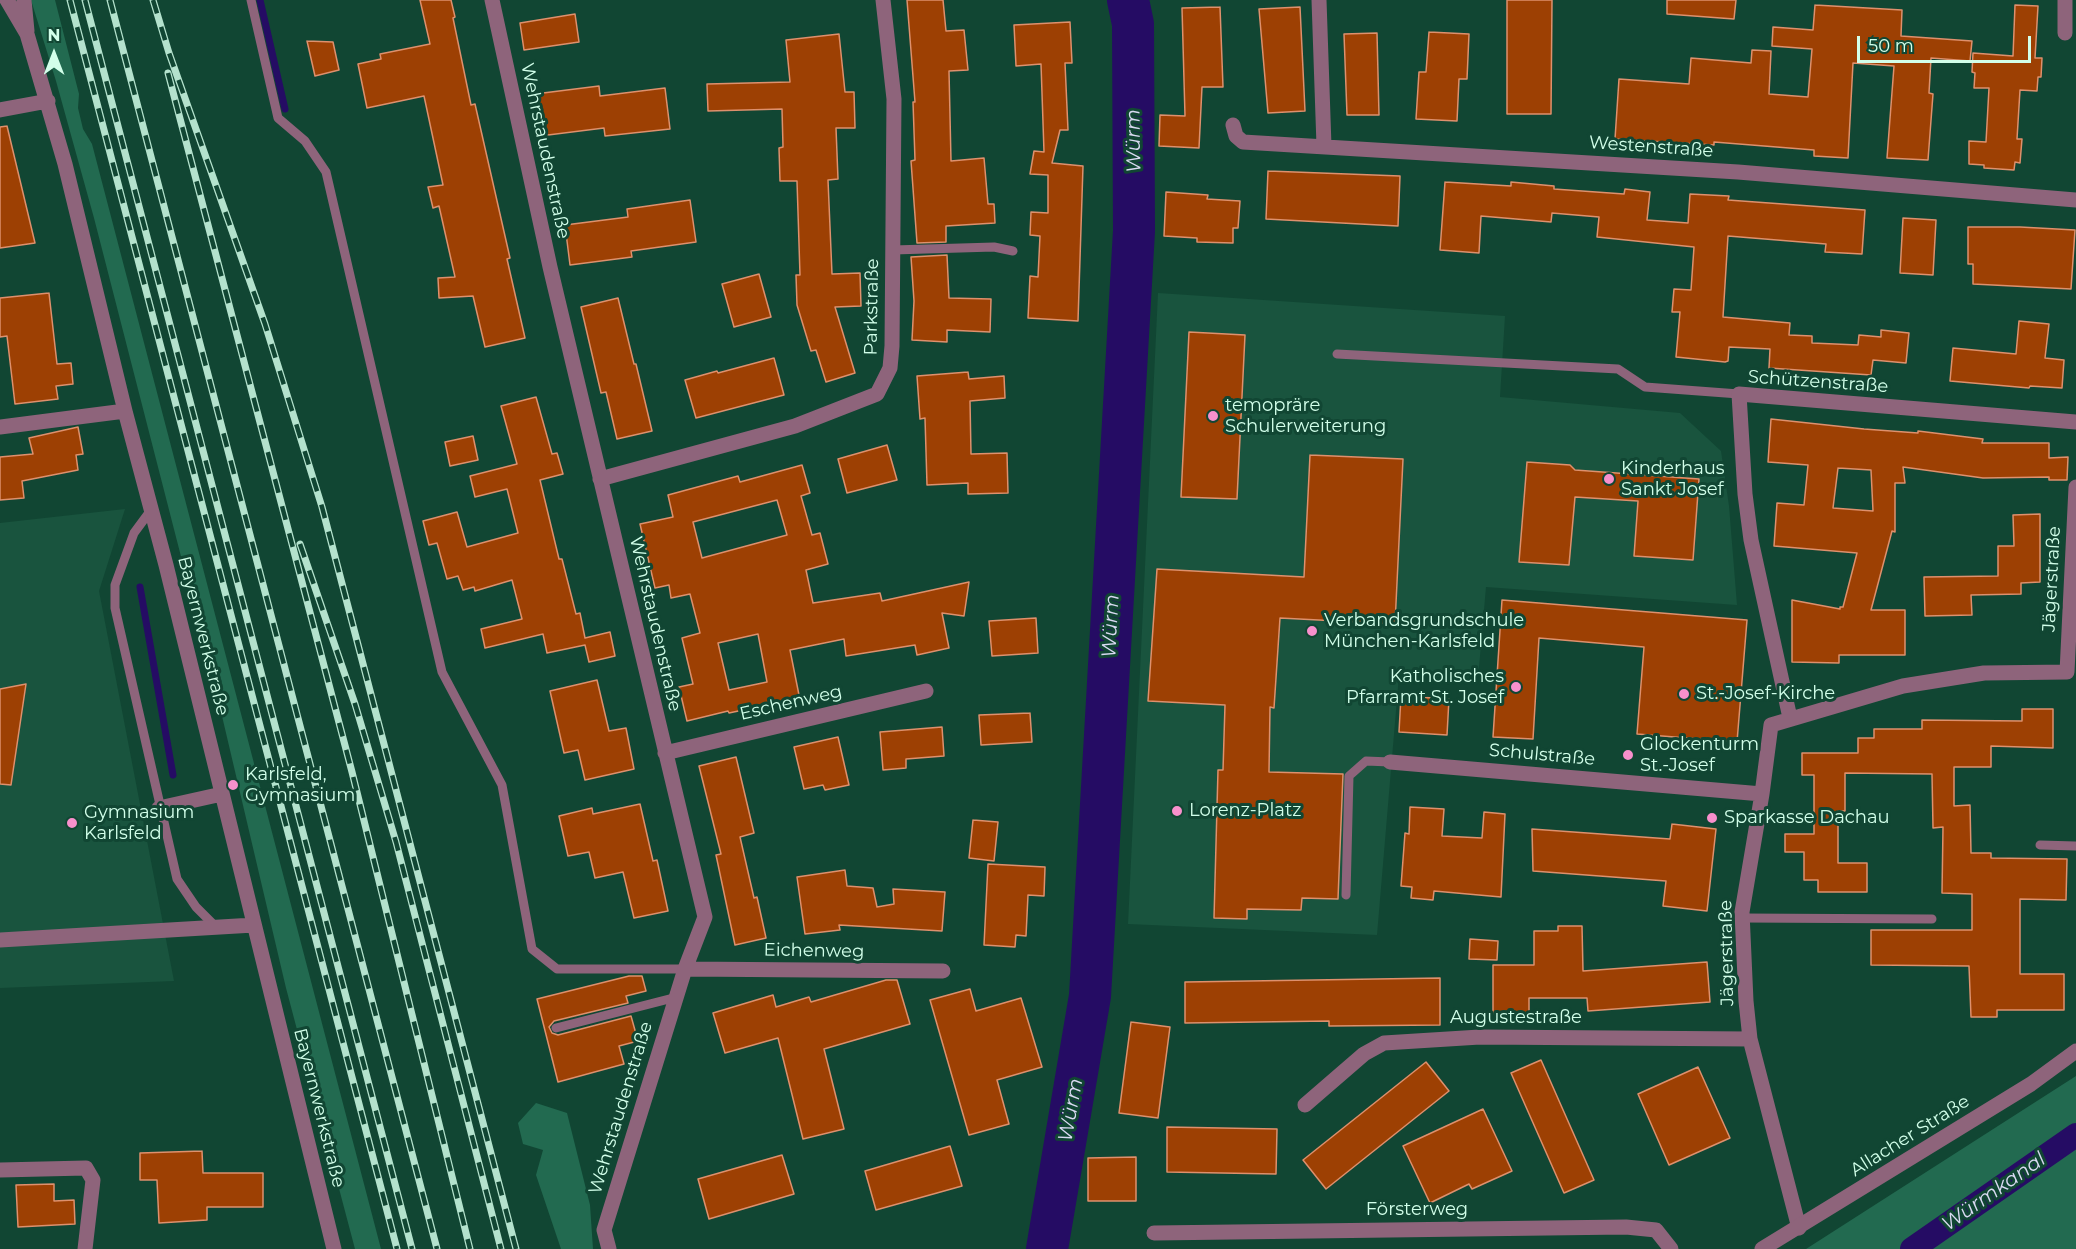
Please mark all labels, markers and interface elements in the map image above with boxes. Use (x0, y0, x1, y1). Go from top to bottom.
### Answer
north arrow (24, 24, 84, 84)
scale bar (1860, 24, 2034, 62)
text: N (48, 26, 60, 45)
text: 50 m (1868, 35, 1914, 57)
street label: Wehrstaudenstraße (516, 61, 574, 241)
water label: Würm (1121, 109, 1147, 173)
street label: Westenstraße (1588, 132, 1714, 162)
street label: Parkstraße (860, 258, 884, 356)
street label: Schützenstraße (1747, 366, 1889, 398)
place label: temopräre Schulerweiterung (1225, 395, 1386, 438)
marker: temopräre Schulerweiterung (1206, 409, 1220, 423)
place label: Kinderhaus Sankt Josef (1621, 458, 1725, 500)
marker: Kinderhaus Sankt Josef (1602, 472, 1616, 486)
street label: Jägerstraße (2038, 525, 2066, 633)
street label: Wehrstaudenstraße (624, 534, 686, 714)
street label: Bayernwerkstraße (173, 554, 233, 718)
water label: Würm (1097, 594, 1125, 658)
place label: Verbandsgrundschule München-Karlsfeld (1324, 610, 1524, 652)
marker: Verbandsgrundschule München-Karlsfeld (1305, 624, 1319, 638)
place label: Katholisches Pfarramt St. Josef (1346, 666, 1504, 708)
marker: Katholisches Pfarramt St. Josef (1509, 680, 1523, 694)
street label: Eschenweg (738, 681, 844, 725)
place label: St.-Josef-Kirche (1696, 683, 1835, 705)
marker: St.-Josef-Kirche (1677, 687, 1691, 701)
place label: Glockenturm St.-Josef (1640, 734, 1759, 777)
street label: Schulstraße (1488, 740, 1596, 770)
marker: Glockenturm St.-Josef (1621, 748, 1635, 762)
place label: Karlsfeld, Gymnasium (245, 764, 355, 806)
marker: Karlsfeld, Gymnasium (226, 778, 240, 792)
place label: Lorenz-Platz (1189, 800, 1301, 822)
place label: Gymnasium Karlsfeld (84, 802, 194, 844)
marker: Lorenz-Platz (1170, 804, 1184, 818)
place label: Sparkasse Dachau (1724, 807, 1890, 829)
marker: Sparkasse Dachau (1705, 811, 1719, 825)
marker: Gymnasium Karlsfeld (65, 816, 79, 830)
street label: Jägerstraße (1715, 900, 1739, 1006)
street label: Eichenweg (763, 939, 865, 963)
street label: Augustestraße (1450, 1007, 1582, 1029)
street label: Wehrstaudenstraße (585, 1019, 657, 1197)
street label: Bayernwerkstraße (289, 1026, 349, 1190)
water label: Würm (1054, 1077, 1088, 1143)
street label: Allacher Straße (1846, 1091, 1974, 1181)
water label: Würmkanal (1937, 1147, 2051, 1237)
street label: Försterweg (1366, 1199, 1468, 1221)

